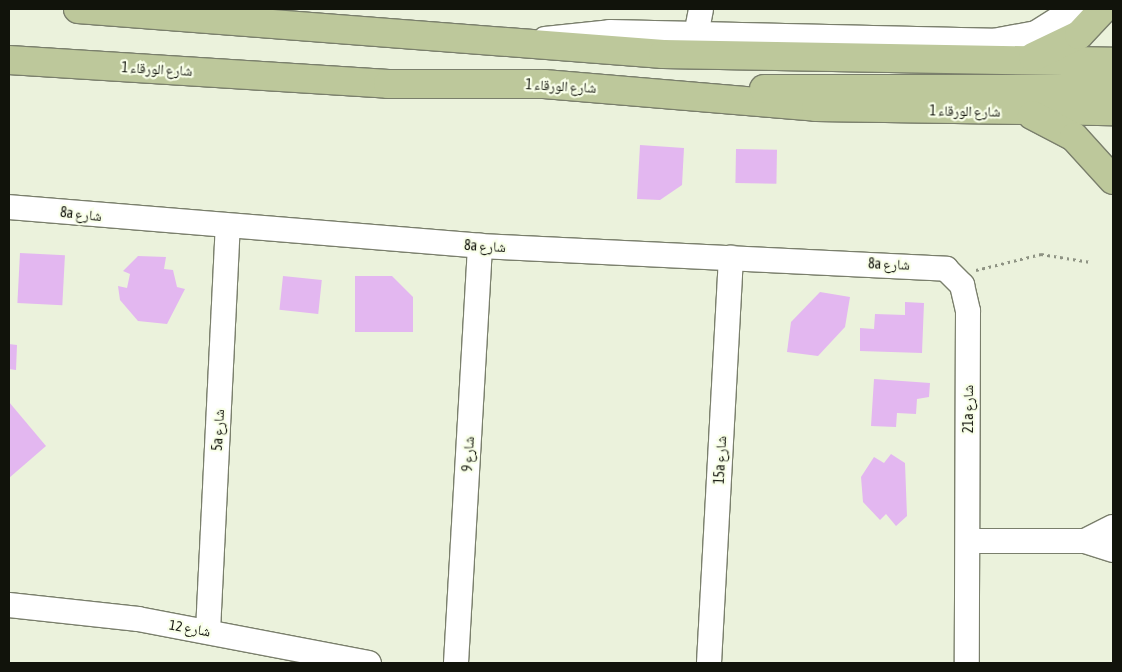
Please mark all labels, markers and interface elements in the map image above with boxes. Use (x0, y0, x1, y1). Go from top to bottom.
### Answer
street label: شارع الورقاء 1 (121, 59, 193, 79)
street label: شارع الورقاء 1 (525, 76, 597, 96)
street label: شارع الورقاء 1 (929, 102, 1001, 120)
street label: 8a شارع (59, 203, 103, 225)
street label: 8a شارع (464, 237, 506, 255)
street label: 8a شارع (868, 255, 910, 273)
street label: 21a شارع (960, 385, 976, 433)
street label: 5a شارع (209, 409, 227, 451)
street label: 15a شارع (710, 435, 730, 485)
street label: شارع 9 (459, 436, 477, 472)
street label: شارع 12 (168, 616, 212, 640)

